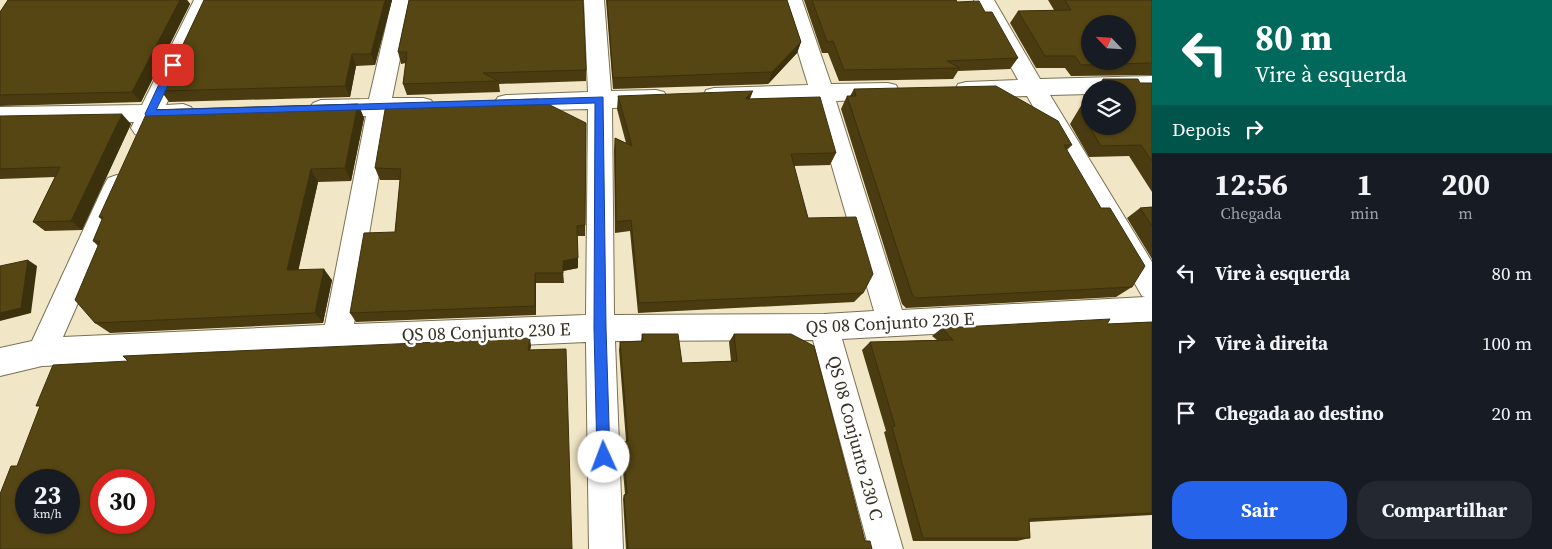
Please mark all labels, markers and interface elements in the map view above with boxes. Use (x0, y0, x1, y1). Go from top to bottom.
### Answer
text: 80 m (1255, 14, 1332, 62)
north arrow (1081, 15, 1136, 70)
map controls (1081, 15, 1136, 135)
icon: left (1172, 20, 1237, 85)
pin (152, 44, 194, 86)
icon: arrive (159, 51, 187, 79)
text: Vire à esquerda (1255, 59, 1407, 89)
button: layers (1081, 80, 1136, 135)
icon: right (1240, 115, 1268, 143)
text: Depois (1172, 116, 1230, 142)
text: 12:56 (1214, 164, 1288, 205)
text: 1 (1356, 164, 1373, 205)
text: 200 (1441, 164, 1490, 205)
text: Chegada (1221, 202, 1282, 224)
text: min (1350, 202, 1379, 224)
text: m (1458, 202, 1473, 224)
icon: left (1172, 259, 1200, 287)
text: Vire à esquerda (1215, 260, 1350, 286)
text: 80 m (1491, 260, 1532, 286)
street label: QS 08 Conjunto 230 E (805, 306, 975, 339)
street label: QS 08 Conjunto 230 E (401, 316, 571, 347)
icon: right (1172, 329, 1200, 357)
text: Vire à direita (1215, 330, 1328, 356)
text: 100 m (1482, 330, 1532, 356)
street label: QS 08 Conjunto 230 C (822, 353, 889, 523)
icon: arrive (1172, 399, 1200, 427)
text: Chegada ao destino (1215, 400, 1384, 426)
text: 20 m (1491, 400, 1532, 426)
position arrow (577, 430, 629, 482)
speed limit sign: 30 (90, 469, 155, 534)
text: 23 (34, 478, 61, 512)
button: Sair (1172, 481, 1347, 539)
button: Compartilhar (1357, 481, 1532, 539)
text: km/h (33, 506, 62, 522)

